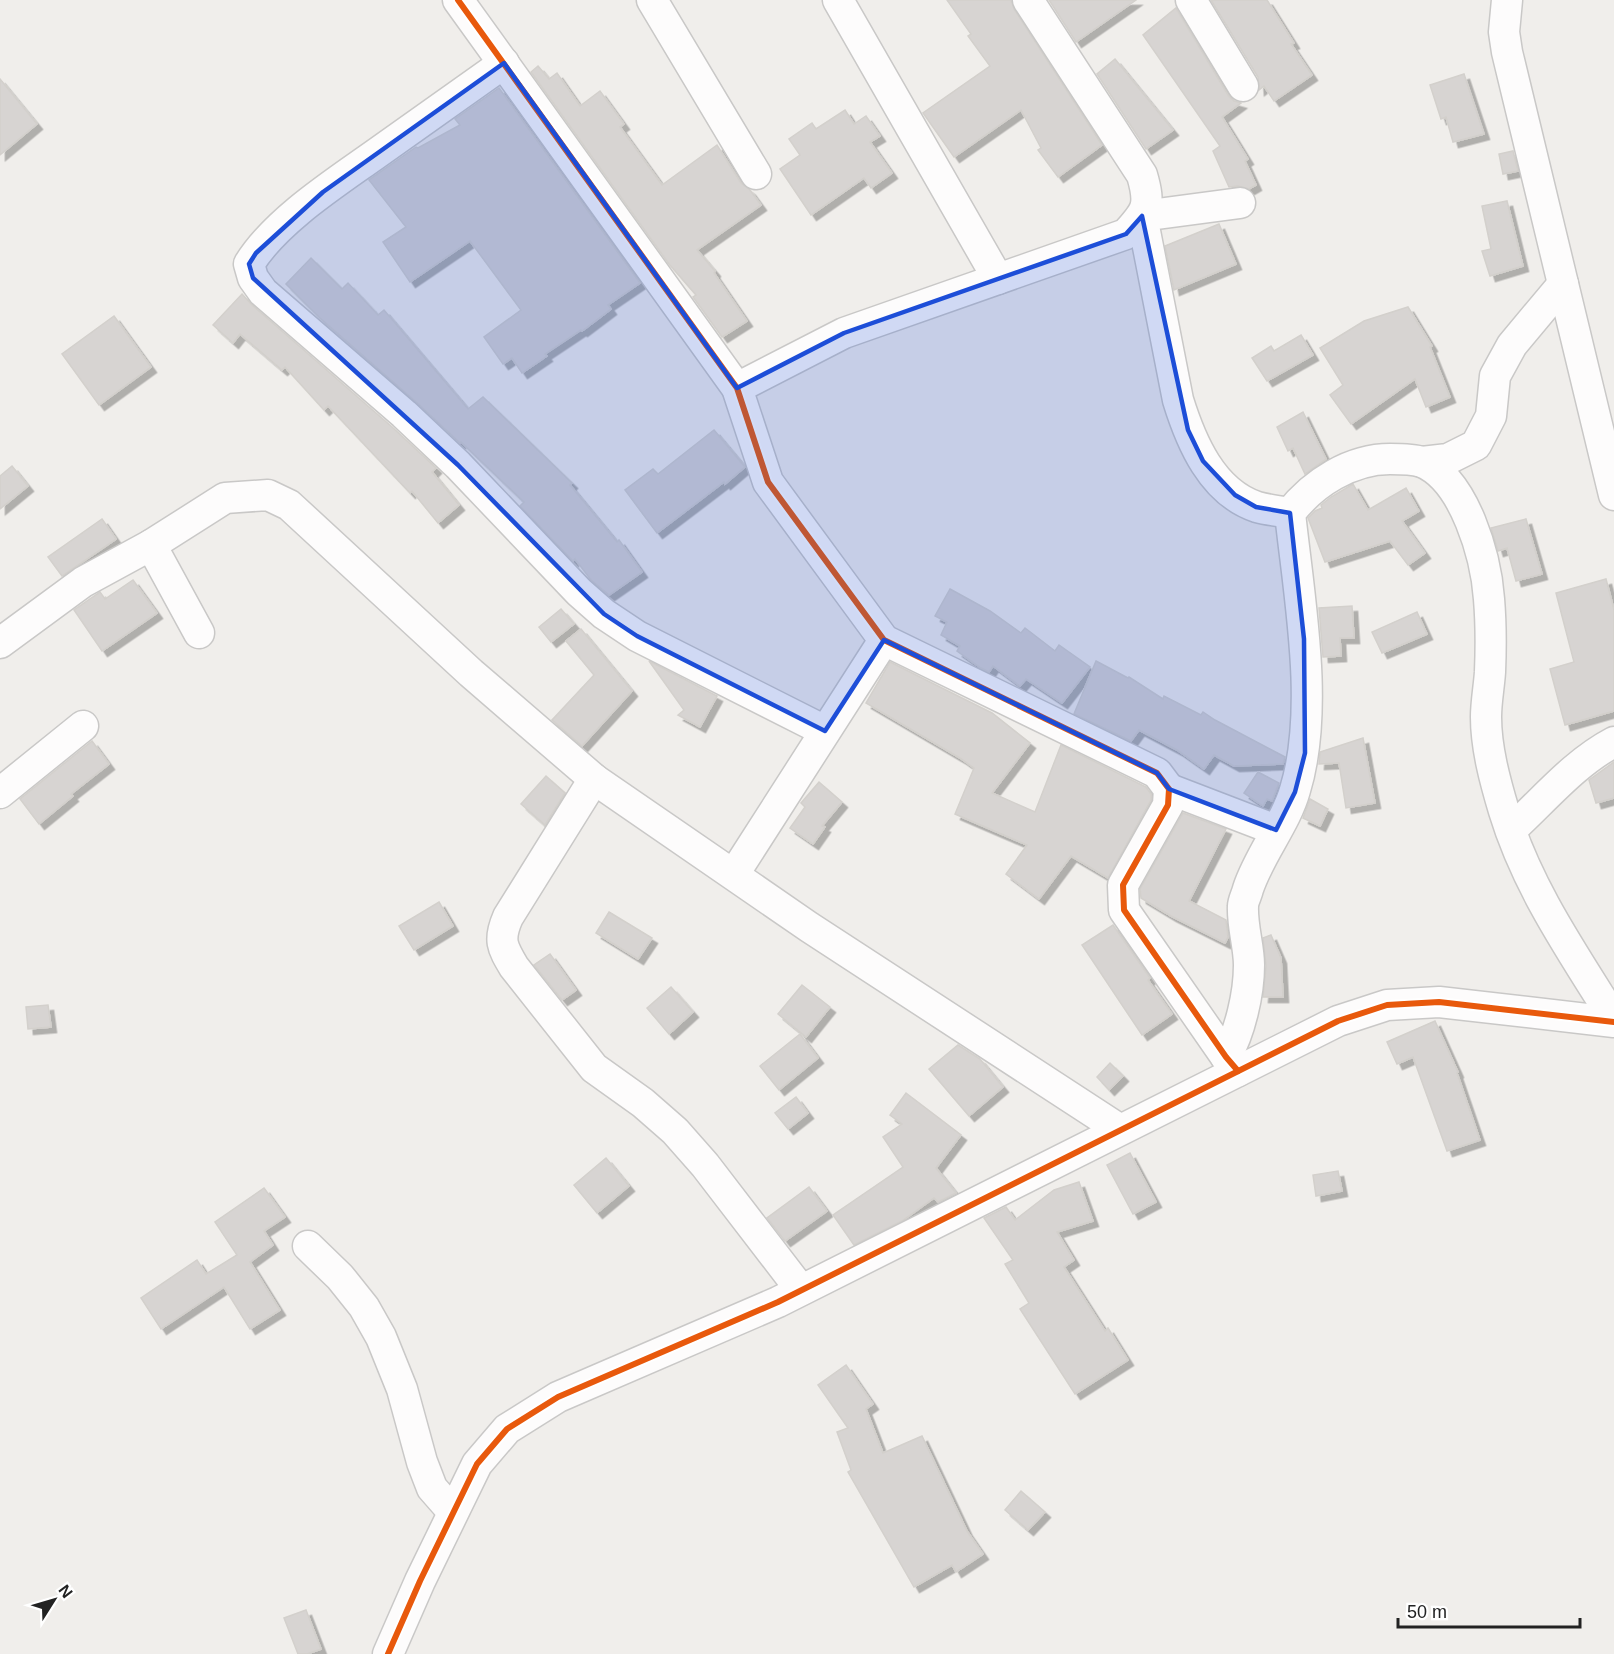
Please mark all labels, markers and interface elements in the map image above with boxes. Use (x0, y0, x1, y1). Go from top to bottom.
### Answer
north arrow (24, 1570, 84, 1630)
text: N (55, 1582, 76, 1601)
scale bar (1398, 1591, 1580, 1629)
text: 50 m (1407, 1602, 1447, 1622)

